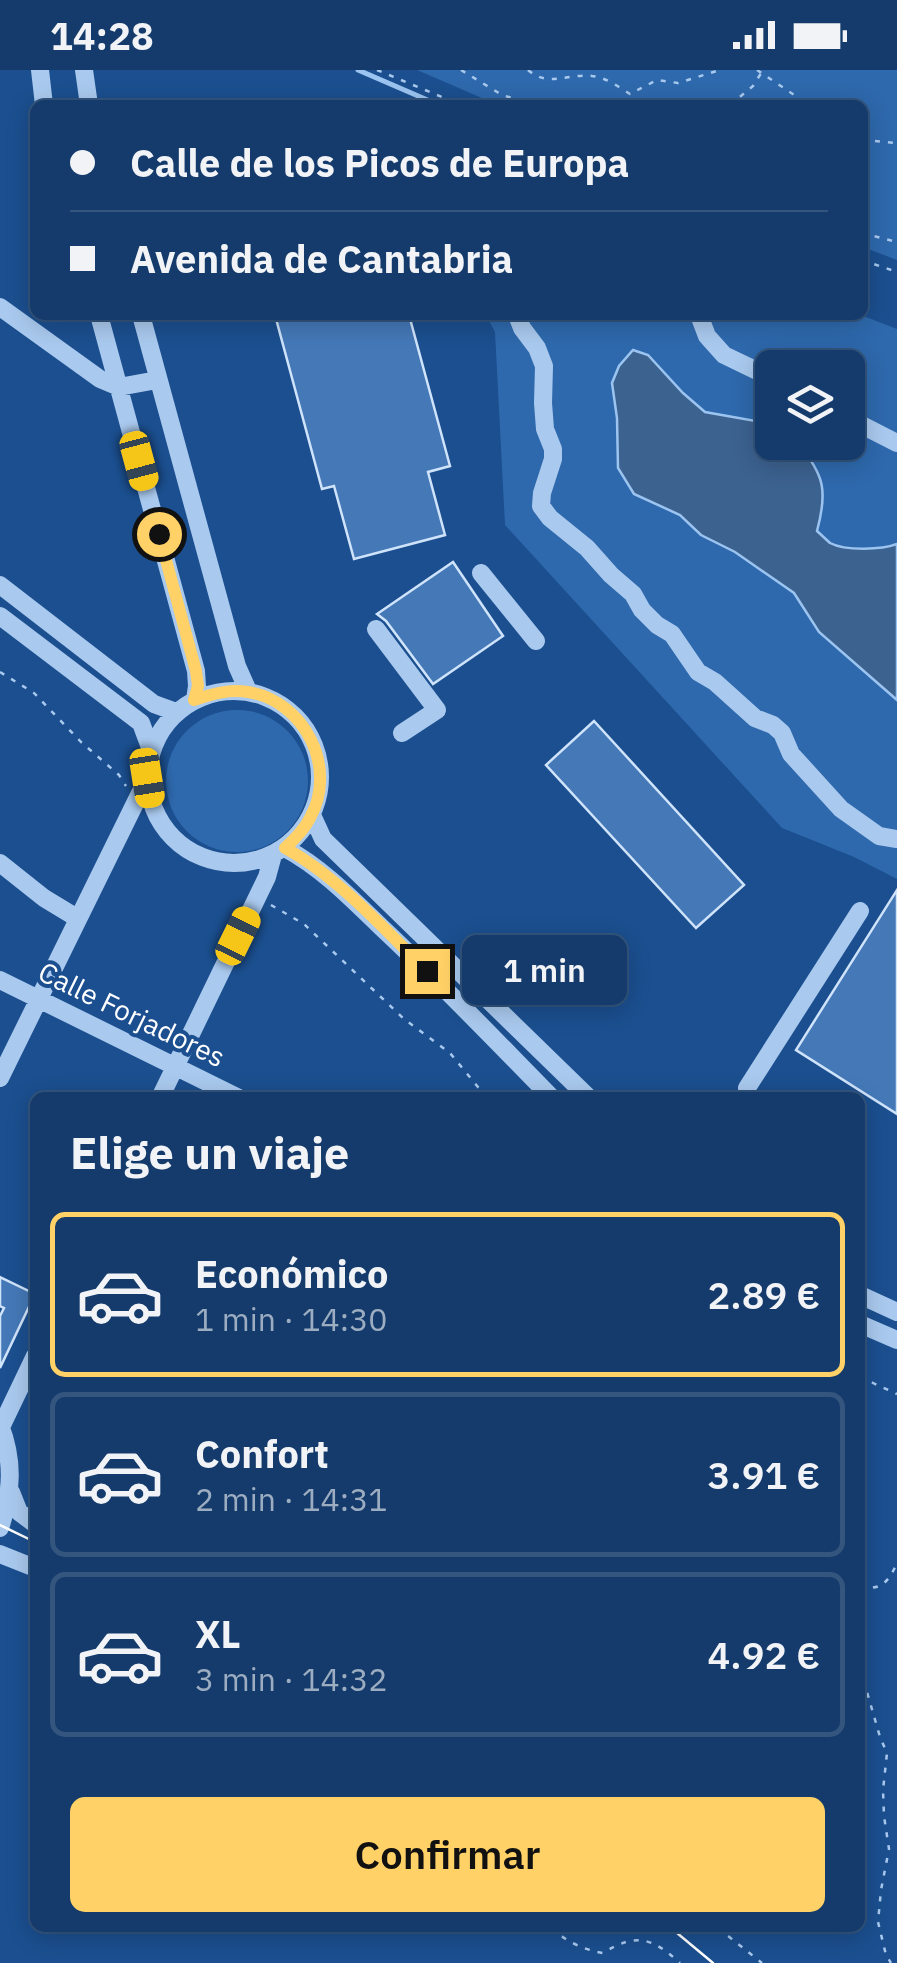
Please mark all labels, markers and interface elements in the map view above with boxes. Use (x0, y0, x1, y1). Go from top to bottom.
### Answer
text: 14:28 (50, 11, 154, 60)
text: Calle de los Picos de Europa (130, 138, 629, 187)
text: Avenida de Cantabria (130, 234, 513, 283)
map controls (755, 350, 865, 460)
button: layers (755, 350, 865, 460)
car (117, 428, 161, 494)
route start (137, 512, 182, 557)
car (127, 746, 167, 810)
car (211, 902, 265, 970)
callout: 1 min (462, 936, 627, 1006)
route end (405, 949, 450, 994)
text: 1 min (503, 949, 586, 991)
street label: Calle Forjadores (33, 953, 231, 1075)
text: Elige un viaje (70, 1123, 349, 1181)
text: Económico (195, 1249, 388, 1298)
icon: car (75, 1250, 165, 1340)
text: 2.89 € (707, 1270, 820, 1319)
text: 1 min · 14:30 (195, 1298, 388, 1340)
text: Confort (195, 1429, 329, 1478)
icon: car (75, 1430, 165, 1520)
text: 3.91 € (707, 1450, 820, 1499)
text: 2 min · 14:31 (195, 1478, 388, 1520)
text: XL (195, 1609, 241, 1658)
icon: car (75, 1610, 165, 1700)
text: 4.92 € (707, 1630, 820, 1679)
text: 3 min · 14:32 (195, 1658, 388, 1700)
button: Confirmar (70, 1797, 825, 1912)

